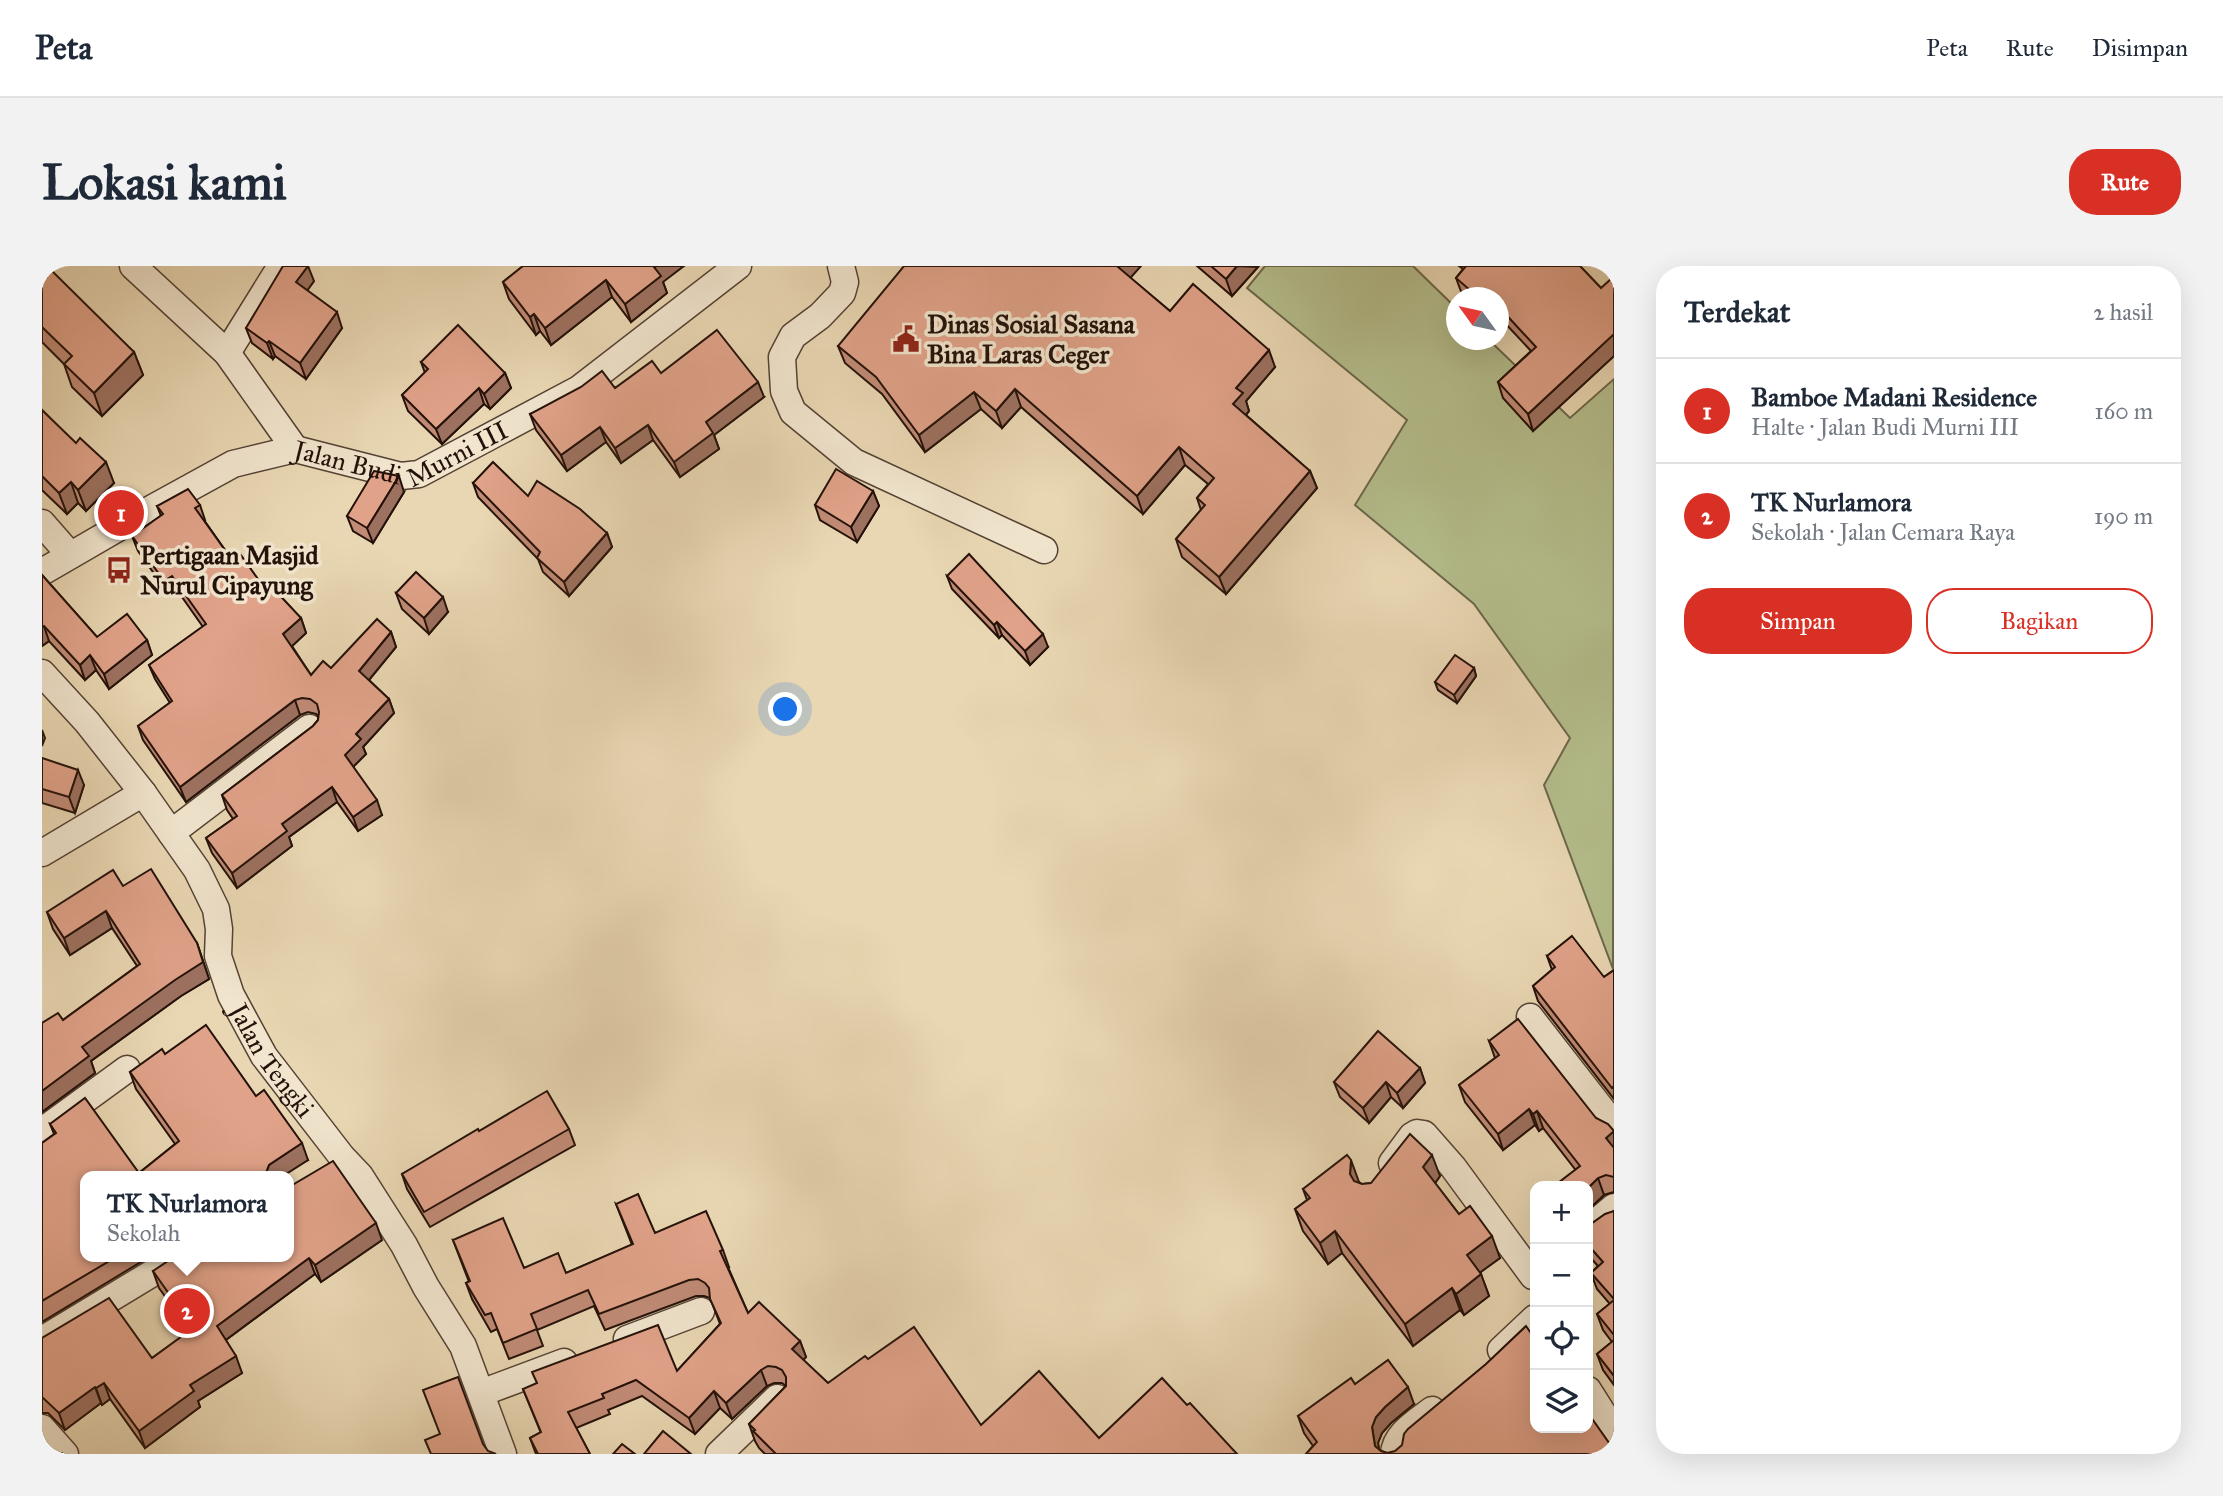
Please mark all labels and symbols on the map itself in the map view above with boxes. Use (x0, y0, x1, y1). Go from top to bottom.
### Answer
north arrow (1446, 287, 1509, 350)
place label: Dinas Sosial Sasana Bina Laras Ceger (927, 308, 1136, 371)
public building icon: Dinas Sosial Sasana Bina Laras Ceger (891, 324, 921, 354)
street label: Jalan Budi Murni III (288, 414, 513, 494)
pin: 1 (98, 487, 144, 539)
place label: Pertigaan Masjid Nurul Cipayung (140, 539, 320, 602)
bus stop icon: Pertigaan Masjid Nurul Cipayung (104, 555, 134, 585)
your location (768, 692, 802, 726)
street label: Jalan Tengki (221, 995, 321, 1124)
pin: 2 (164, 1285, 210, 1337)

